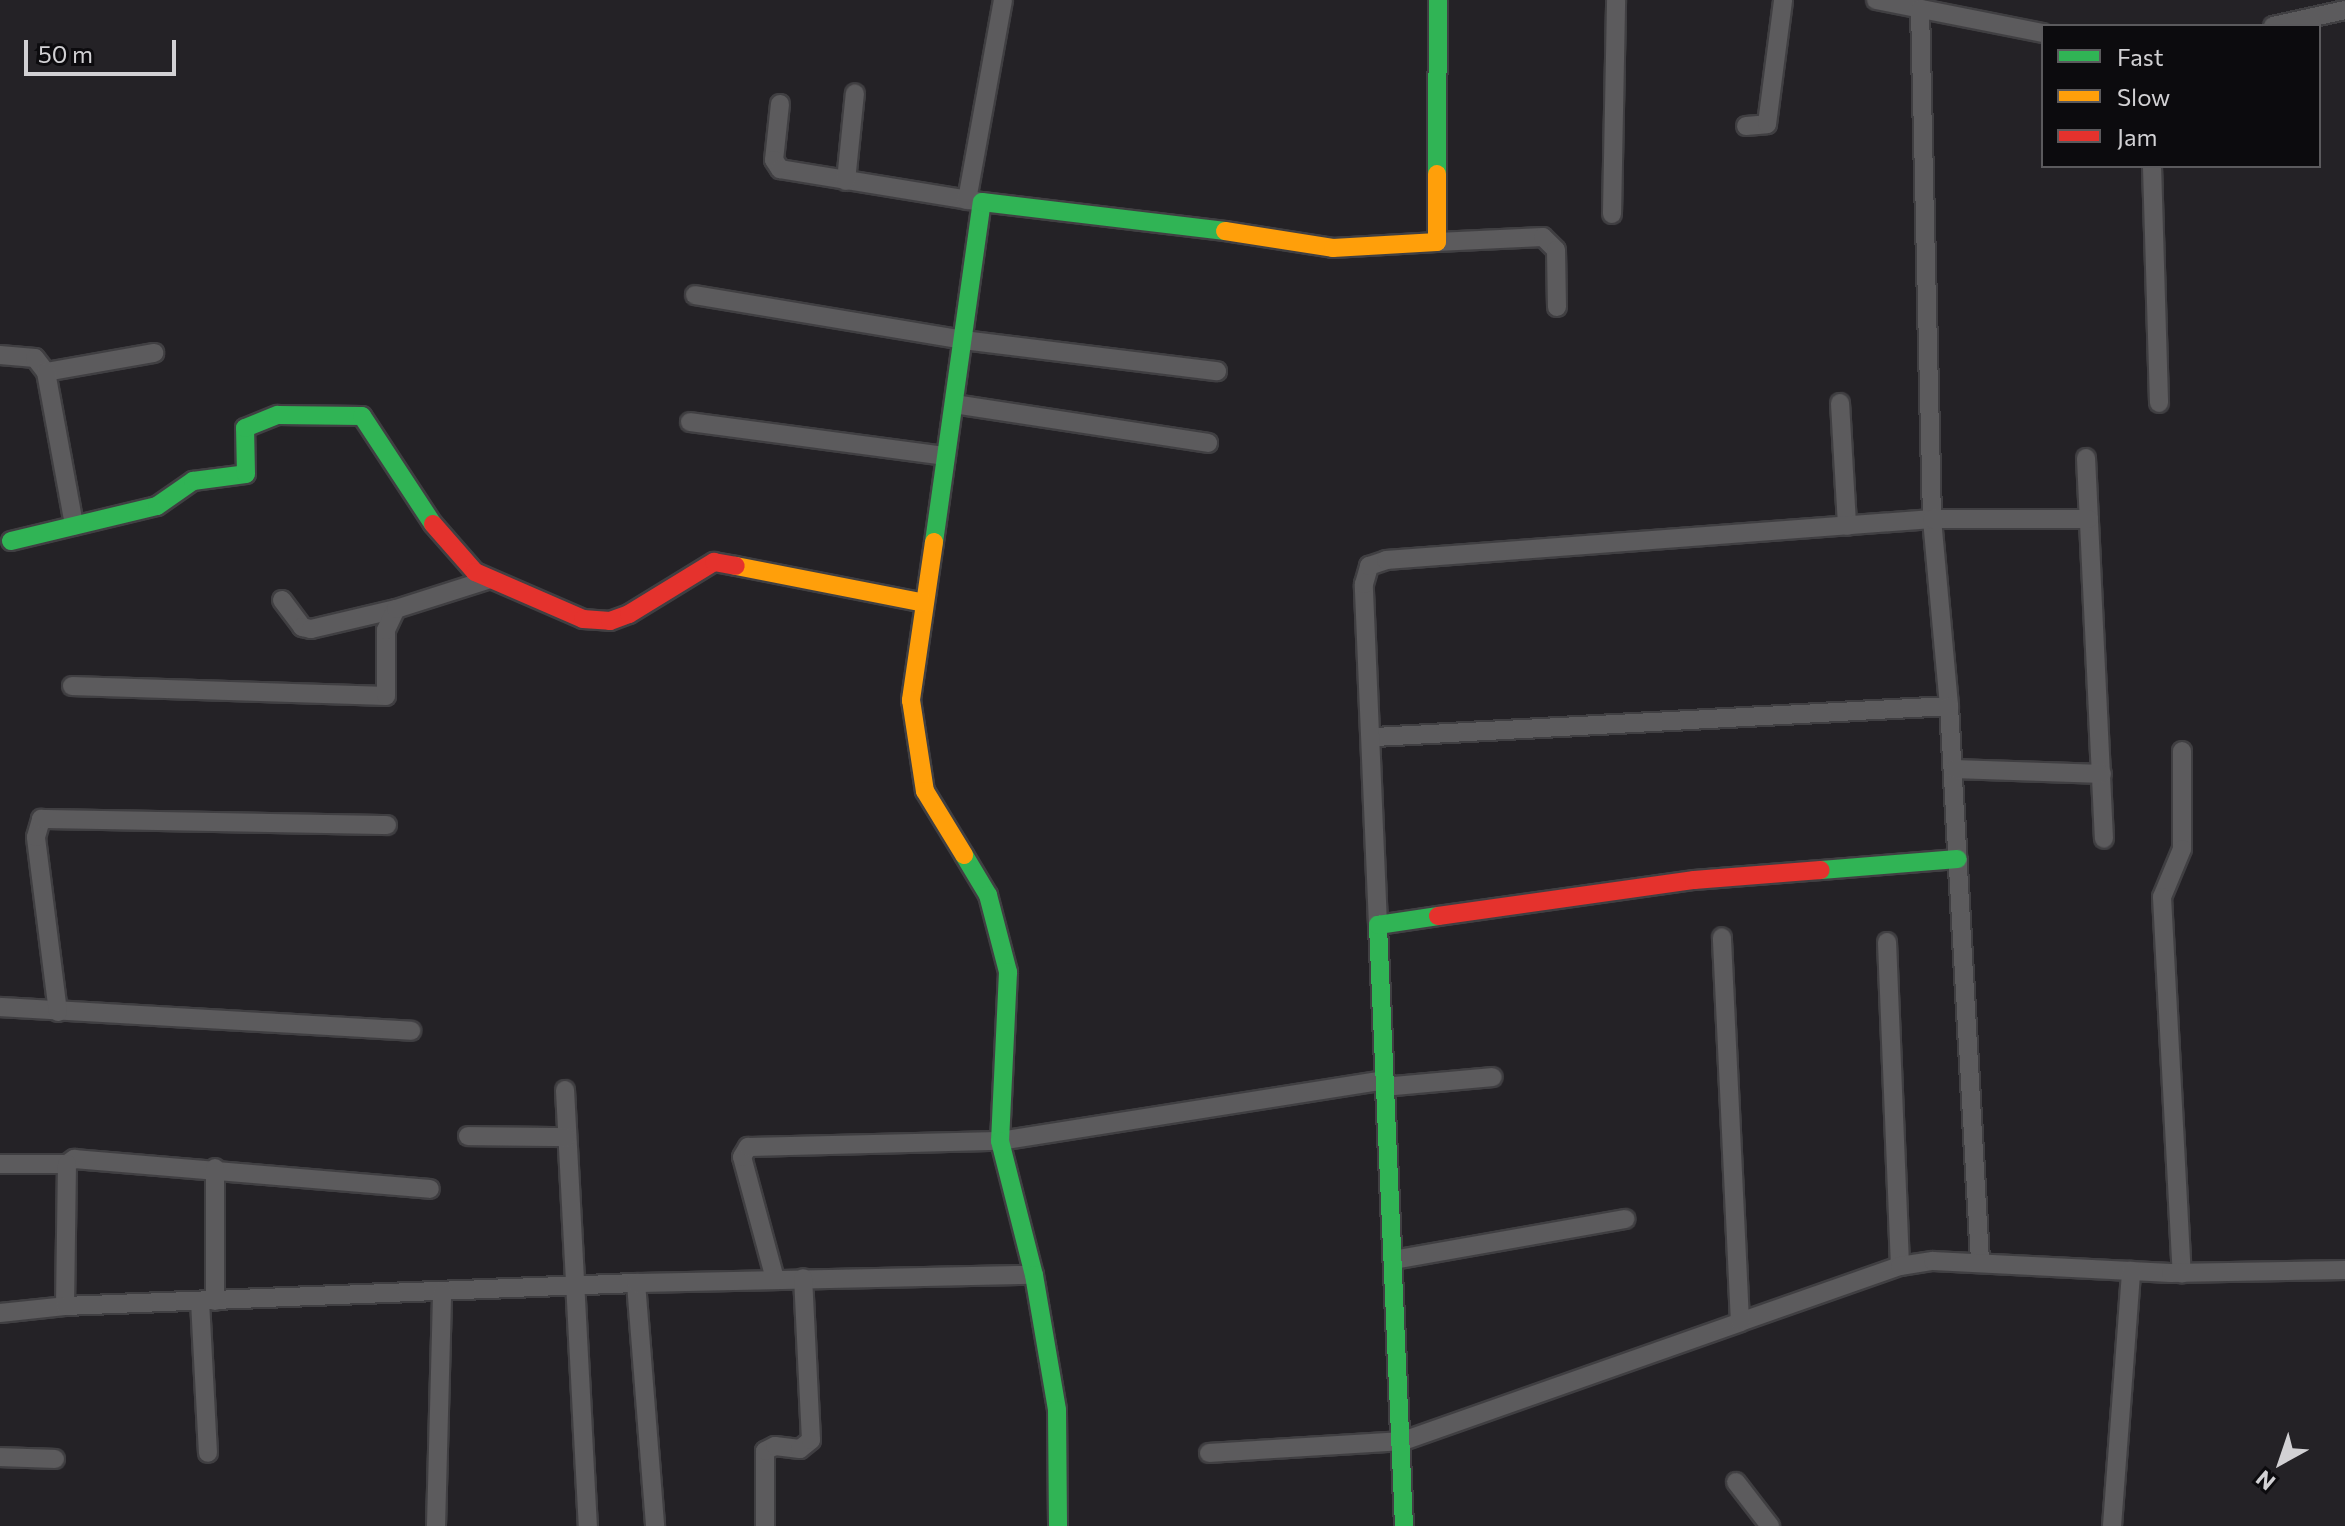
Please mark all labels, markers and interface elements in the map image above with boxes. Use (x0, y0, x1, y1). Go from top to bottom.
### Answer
scale bar (28, 24, 180, 74)
legend (2041, 24, 2321, 168)
text: 50 m (38, 39, 93, 68)
text: Fast (2117, 42, 2164, 71)
text: Slow (2117, 82, 2170, 111)
text: Jam (2117, 122, 2157, 151)
north arrow (2241, 1422, 2321, 1502)
text: N (2250, 1465, 2280, 1496)

